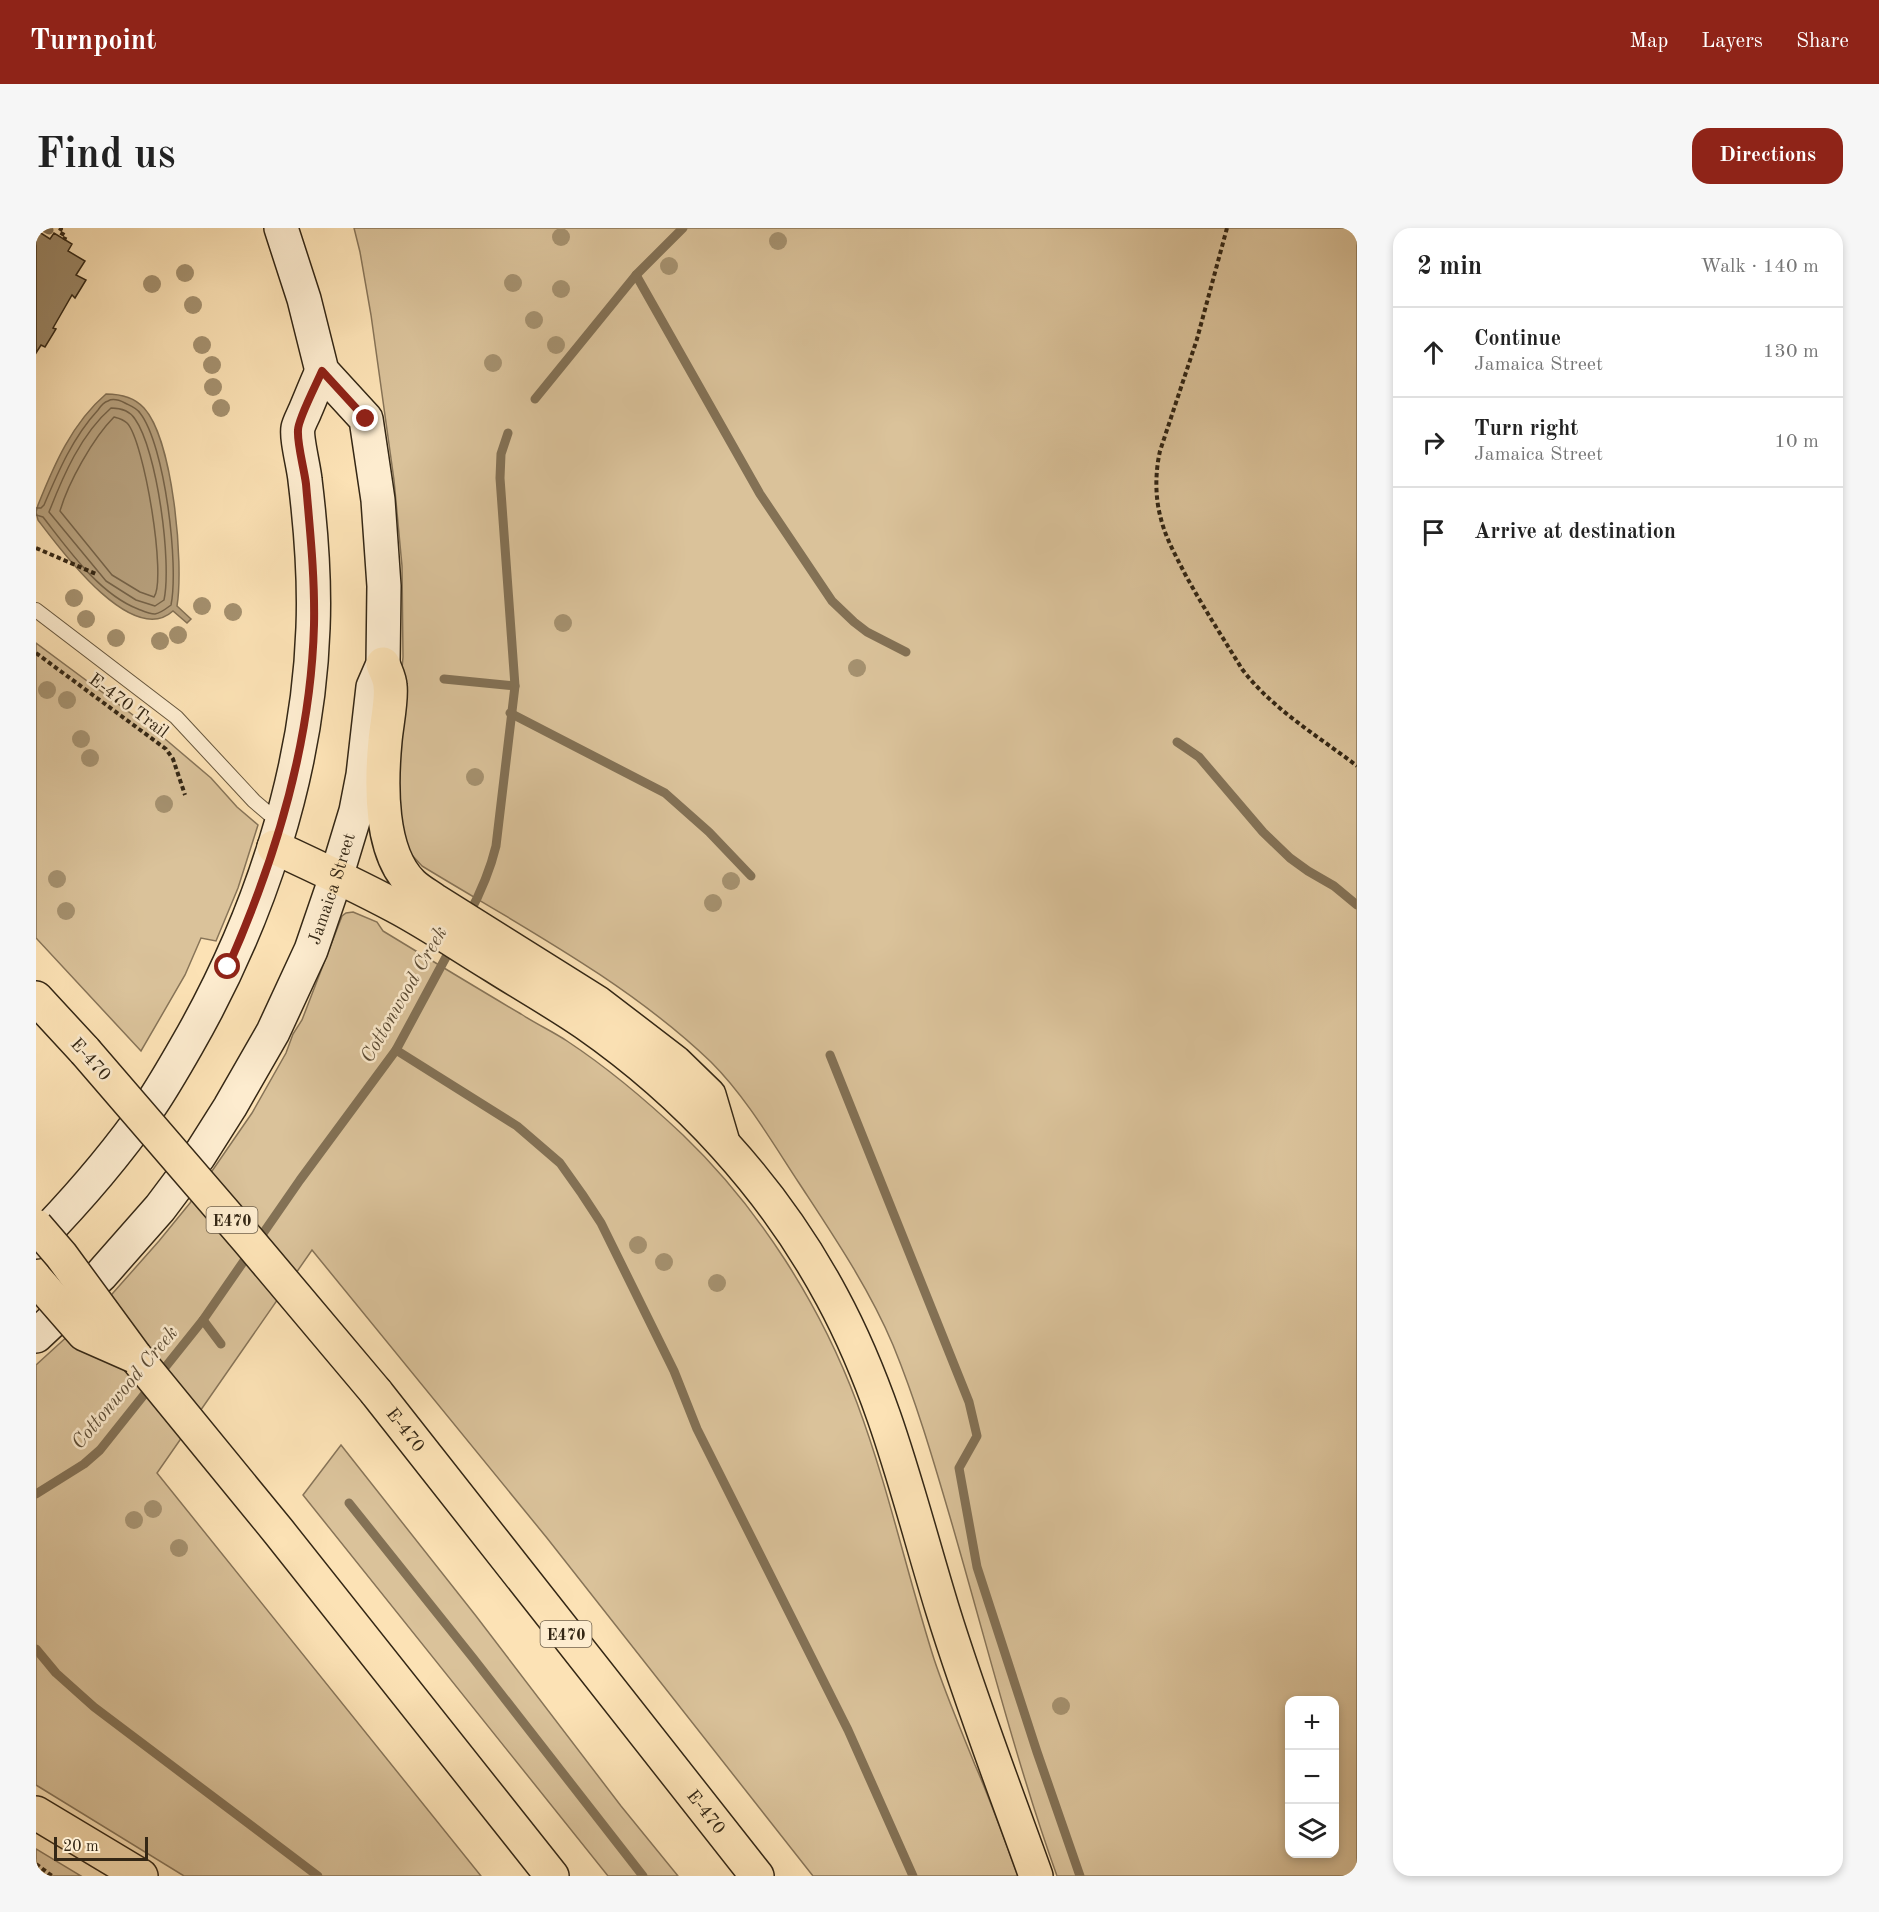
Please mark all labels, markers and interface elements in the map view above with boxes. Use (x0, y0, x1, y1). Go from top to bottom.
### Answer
text: Turnpoint (30, 28, 157, 56)
text: Map (1629, 31, 1668, 52)
text: Layers (1701, 31, 1763, 52)
text: Share (1796, 31, 1849, 52)
button: Directions (1692, 128, 1843, 184)
text: Find us (36, 135, 175, 177)
text: 2 min (1417, 254, 1482, 280)
text: Walk · 140 m (1700, 257, 1819, 277)
text: Continue (1474, 328, 1561, 350)
icon: ahead (1417, 336, 1450, 369)
text: 130 m (1763, 342, 1819, 362)
text: Jamaica Street (1474, 355, 1603, 375)
route end (352, 405, 378, 431)
text: Turn right (1474, 418, 1578, 440)
icon: right (1417, 426, 1450, 459)
text: 10 m (1774, 432, 1819, 452)
text: Jamaica Street (1474, 445, 1603, 465)
icon: arrive (1417, 516, 1450, 549)
text: Arrive at destination (1474, 521, 1676, 543)
street label: E-470 Trail (85, 670, 172, 741)
street label: Jamaica Street (306, 831, 359, 947)
water label: Cottonwood Creek (358, 923, 452, 1066)
route start (214, 953, 240, 979)
street label: E-470 (67, 1035, 114, 1084)
road number: E470 (206, 1207, 258, 1233)
water label: Cottonwood Creek (69, 1323, 183, 1453)
street label: E-470 (382, 1405, 428, 1456)
road number: E470 (540, 1621, 592, 1647)
map controls (1285, 1696, 1339, 1858)
button: + (1285, 1696, 1339, 1750)
button: − (1285, 1750, 1339, 1804)
street label: E-470 (683, 1787, 728, 1838)
button: layers (1285, 1804, 1339, 1858)
scale bar (54, 1834, 148, 1862)
text: 20 m (63, 1839, 99, 1855)

